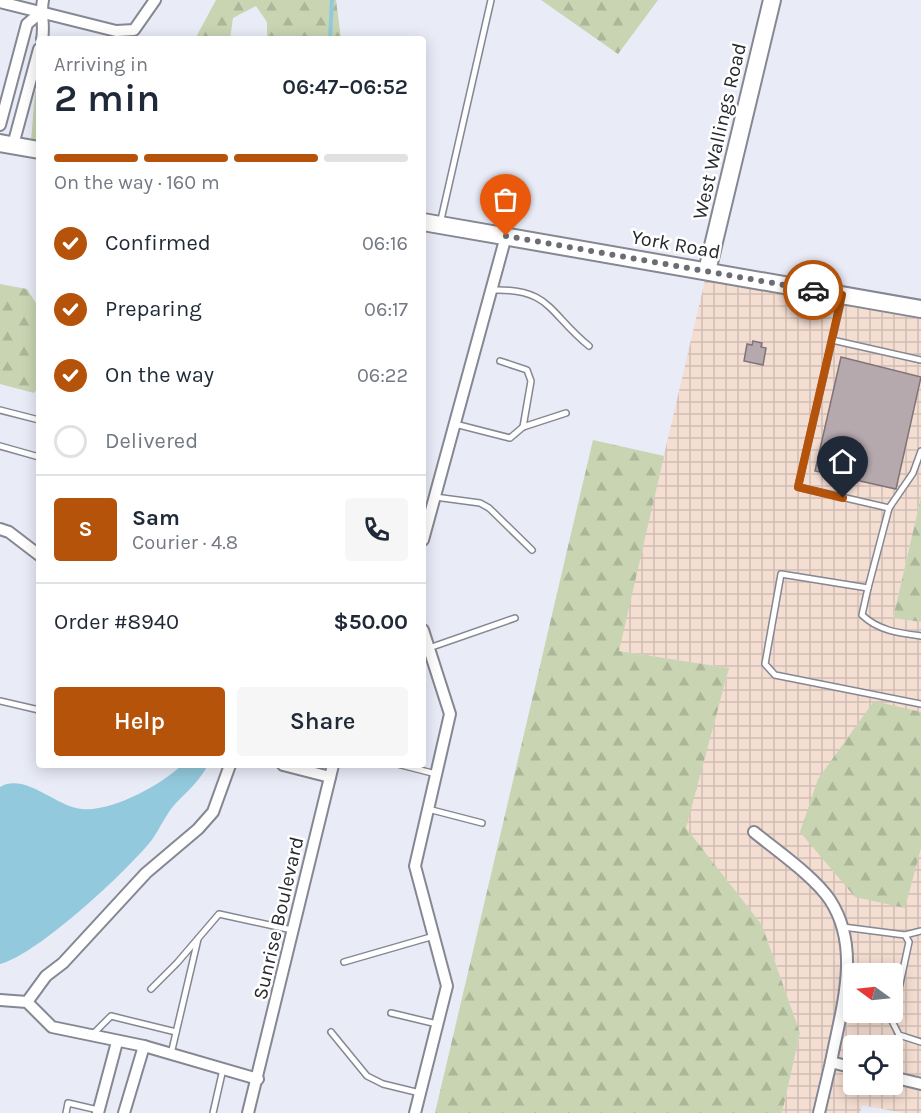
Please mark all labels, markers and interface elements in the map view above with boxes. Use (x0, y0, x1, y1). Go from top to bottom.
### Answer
street label: West Wallings Road (688, 41, 751, 222)
text: Arriving in (54, 53, 148, 76)
text: 06:47–06:52 (282, 74, 408, 100)
text: 2 min (54, 75, 160, 121)
text: On the way · 160 m (54, 171, 220, 194)
pin (480, 174, 531, 236)
icon: bag (489, 183, 522, 216)
street label: York Road (630, 225, 722, 264)
icon: check (54, 227, 87, 260)
text: Confirmed (105, 230, 211, 256)
text: 06:16 (362, 232, 408, 255)
courier (783, 260, 843, 320)
icon: car (797, 274, 830, 307)
icon: check (54, 293, 87, 326)
text: Preparing (105, 296, 202, 322)
text: 06:17 (364, 298, 408, 321)
icon: check (54, 359, 87, 392)
text: On the way (105, 362, 214, 388)
text: 06:22 (357, 364, 408, 387)
text: Delivered (105, 428, 198, 454)
pin (817, 436, 868, 498)
icon: home (826, 445, 859, 478)
button: phone (345, 498, 408, 561)
text: Sam (132, 505, 180, 531)
text: S (78, 516, 93, 542)
text: Courier · 4.8 (132, 531, 238, 554)
text: Order #8940 (54, 609, 179, 635)
text: $50.00 (334, 609, 408, 635)
button: Help (54, 687, 225, 756)
button: Share (237, 687, 408, 756)
street label: Sunrise Boulevard (249, 834, 308, 1002)
north arrow (843, 963, 903, 1023)
map controls (843, 963, 903, 1095)
button: locate (843, 1035, 903, 1095)

